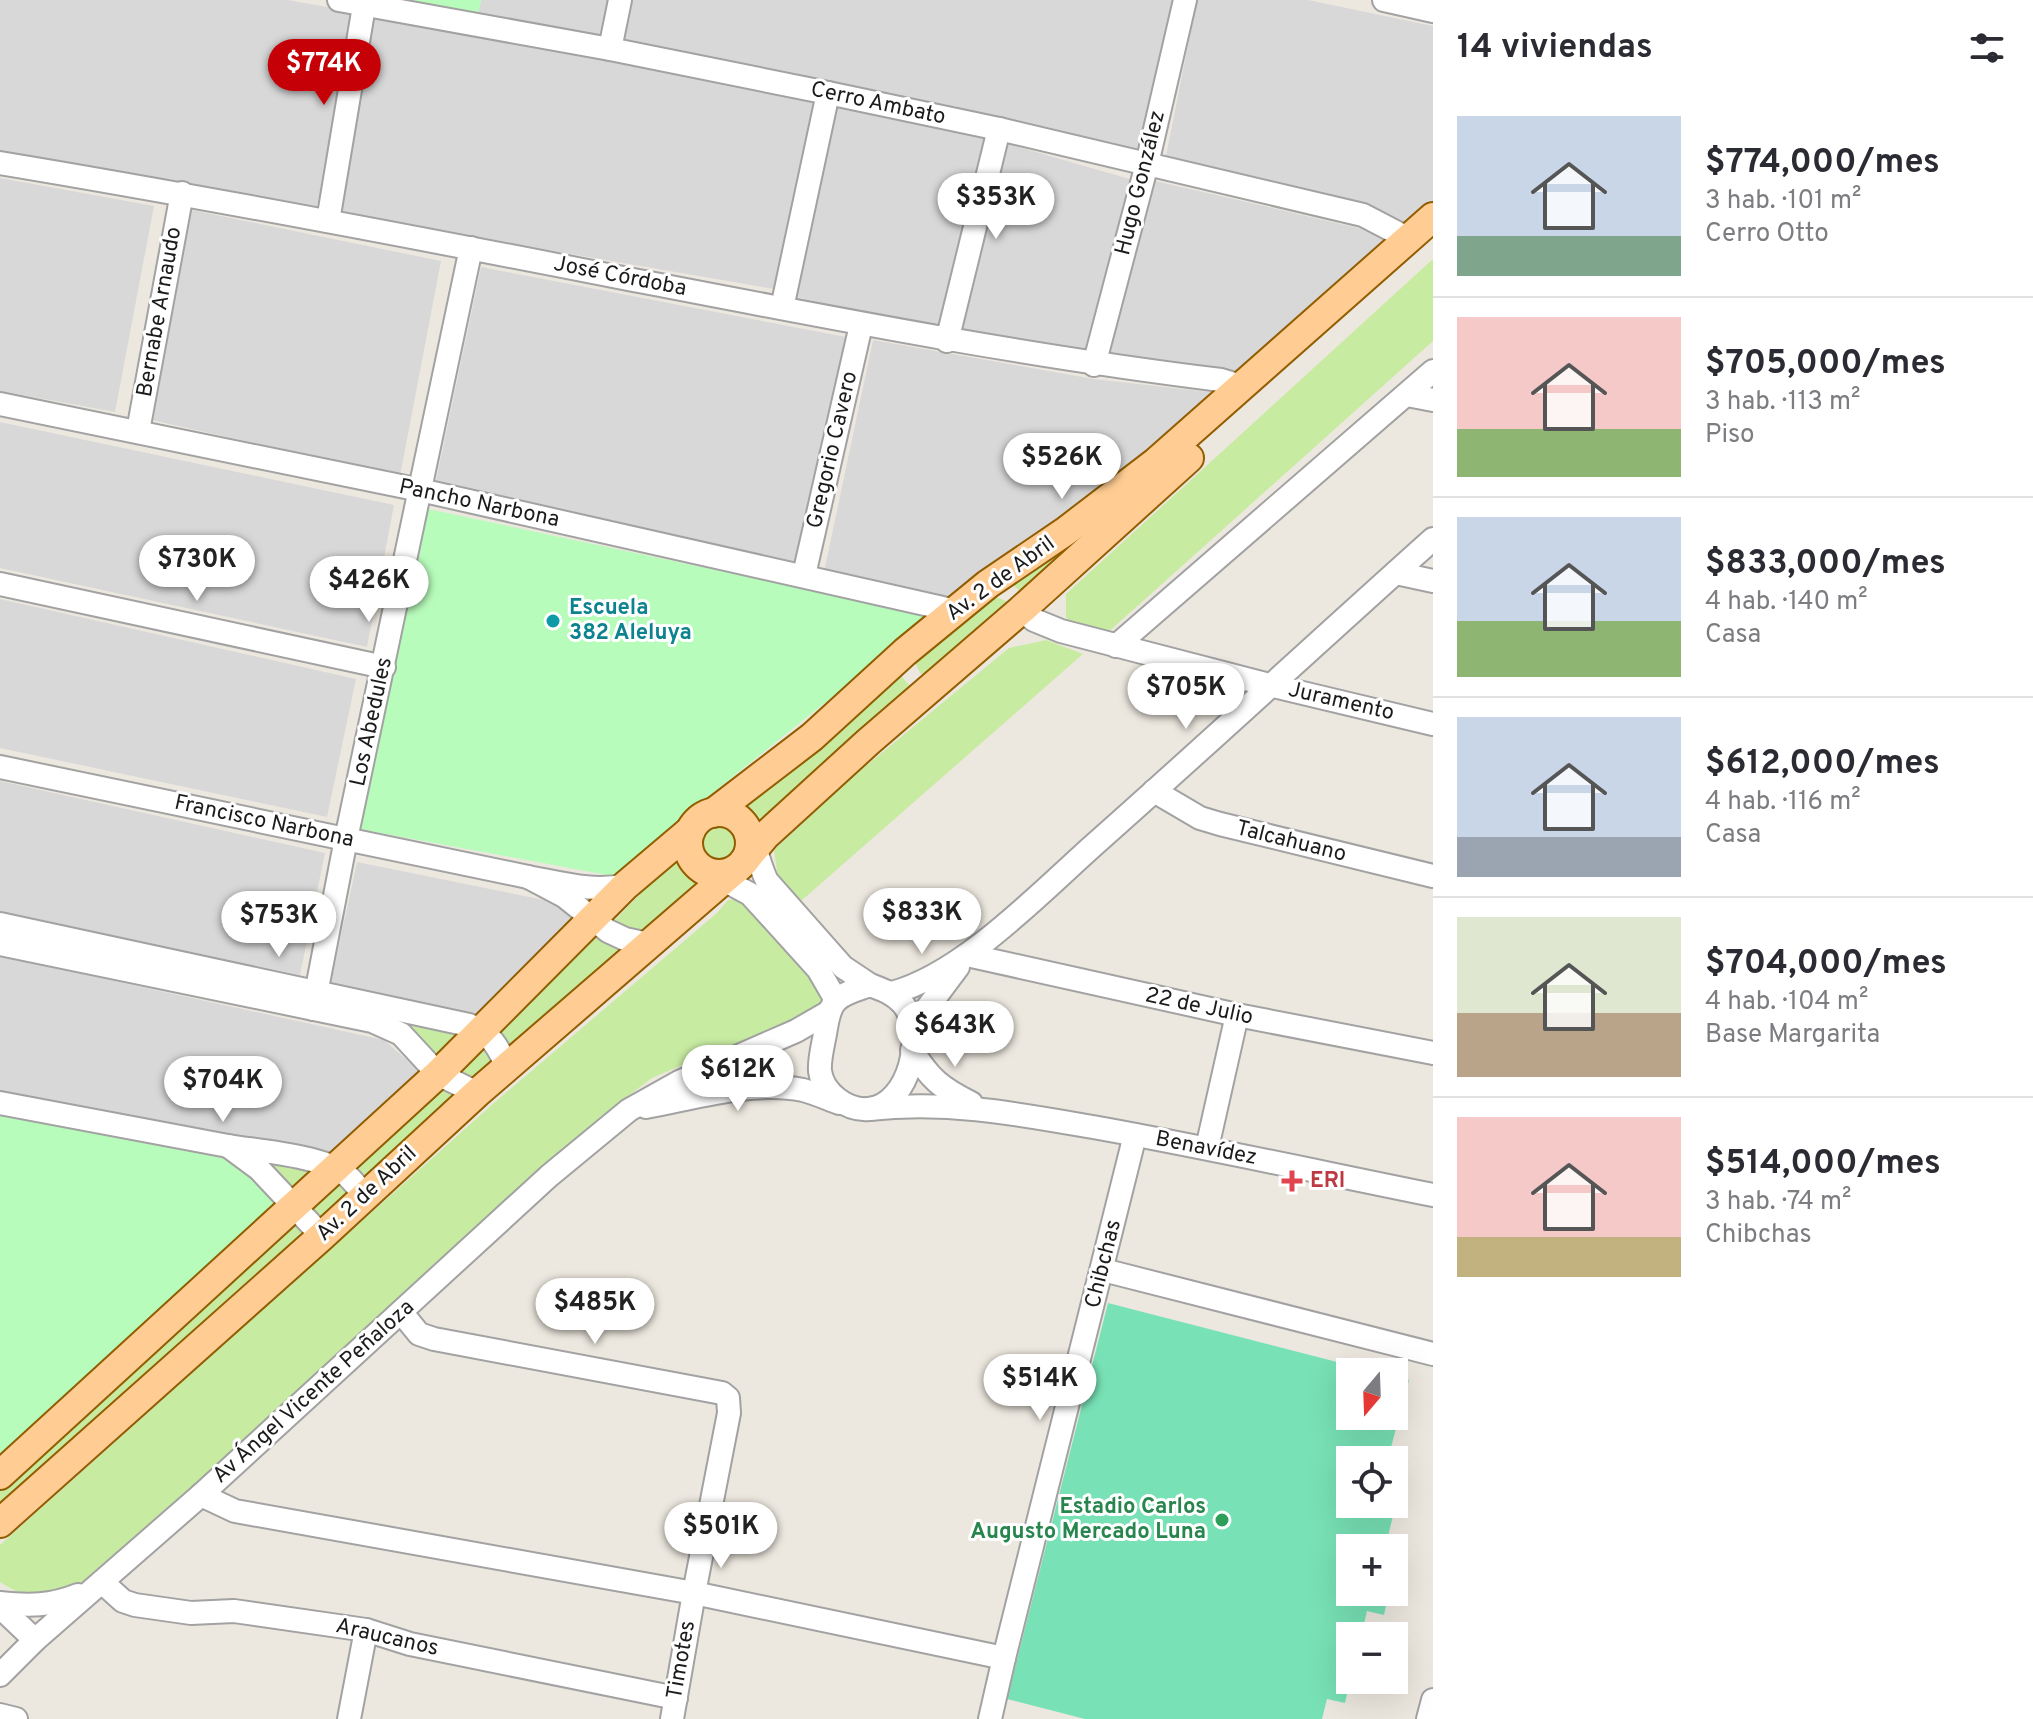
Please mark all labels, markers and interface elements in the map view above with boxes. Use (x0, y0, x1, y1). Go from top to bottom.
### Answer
icon: filters (1965, 26, 2009, 70)
text: 14 viviendas (1457, 27, 1653, 70)
pin: $774K (268, 39, 380, 107)
text: $774K (286, 48, 362, 81)
street label: Cerro Ambato (808, 77, 948, 131)
street label: Hugo González (1110, 108, 1172, 258)
text: $774,000/mes (1705, 142, 1940, 185)
icon: home (1521, 148, 1617, 244)
pin: $353K (940, 173, 1052, 241)
text: $353K (955, 182, 1037, 215)
text: 3 hab. · 101 m² (1705, 185, 1861, 218)
text: Cerro Otto (1705, 218, 1829, 251)
street label: Bernabe Arnaudo (132, 225, 188, 399)
street label: José Córdoba (551, 251, 689, 303)
text: $705,000/mes (1705, 343, 1946, 386)
icon: home (1521, 349, 1617, 445)
street label: Gregorio Cavero (802, 369, 864, 531)
text: 3 hab. · 113 m² (1705, 386, 1860, 419)
text: Piso (1705, 419, 1754, 452)
pin: $526K (1006, 433, 1118, 501)
text: $526K (1021, 442, 1103, 475)
street label: Pancho Narbona (396, 474, 562, 534)
street label: Av. 2 de Abril (941, 530, 1061, 628)
pin: $730K (141, 535, 253, 603)
text: $833,000/mes (1705, 543, 1946, 586)
text: $730K (157, 544, 237, 577)
icon: home (1521, 549, 1617, 645)
pin: $426K (313, 556, 425, 624)
text: $426K (328, 565, 410, 598)
text: 4 hab. · 140 m² (1705, 586, 1868, 619)
place label: Escuela 382 Aleluya (569, 595, 692, 647)
marker: Escuela 382 Aleluya (544, 612, 562, 630)
text: Casa (1705, 619, 1761, 652)
street label: Los Abedules (345, 655, 399, 789)
pin: $705K (1130, 663, 1242, 731)
text: $705K (1145, 672, 1227, 705)
street label: Juramento (1285, 677, 1397, 727)
text: $612,000/mes (1705, 743, 1940, 786)
icon: home (1521, 749, 1617, 845)
text: 4 hab. · 116 m² (1705, 786, 1861, 819)
street label: Francisco Narbona (172, 790, 356, 854)
street label: Talcahuano (1233, 815, 1349, 869)
text: Casa (1705, 819, 1761, 852)
pin: $833K (866, 888, 978, 956)
pin: $753K (223, 891, 335, 959)
text: $833K (881, 897, 963, 930)
text: $753K (239, 900, 319, 933)
text: $704,000/mes (1705, 943, 1947, 986)
icon: home (1521, 949, 1617, 1045)
street label: 22 de Julio (1143, 982, 1255, 1032)
text: 4 hab. · 104 m² (1705, 986, 1868, 1019)
pin: $643K (899, 1001, 1011, 1069)
text: $643K (914, 1010, 996, 1043)
text: Base Margarita (1705, 1019, 1880, 1052)
pin: $612K (682, 1045, 794, 1113)
text: $612K (700, 1054, 776, 1087)
pin: $704K (167, 1056, 279, 1124)
text: $704K (182, 1065, 264, 1098)
street label: Benavídez (1153, 1126, 1259, 1172)
street label: Av. 2 de Abril (311, 1141, 423, 1247)
text: $514,000/mes (1705, 1143, 1941, 1186)
icon: home (1521, 1149, 1617, 1245)
place label: ERI (1310, 1168, 1345, 1195)
marker: ERI (1281, 1170, 1303, 1192)
text: 3 hab. · 74 m² (1705, 1186, 1851, 1219)
street label: Chibchas (1080, 1217, 1128, 1311)
text: Chibchas (1705, 1219, 1812, 1252)
pin: $485K (539, 1278, 651, 1346)
text: $485K (553, 1287, 637, 1320)
street label: Av Ángel Vicente Peñaloza (206, 1293, 420, 1490)
pin: $514K (984, 1354, 1096, 1422)
north arrow (1336, 1358, 1408, 1430)
map controls (1336, 1358, 1408, 1694)
text: $514K (1001, 1363, 1079, 1396)
button: locate (1336, 1446, 1408, 1518)
place label: Estadio Carlos Augusto Mercado Luna (970, 1494, 1206, 1546)
pin: $501K (665, 1502, 777, 1570)
text: $501K (682, 1511, 760, 1544)
marker: Estadio Carlos Augusto Mercado Luna (1213, 1511, 1231, 1529)
button: + (1336, 1534, 1408, 1606)
street label: Araucanos (333, 1613, 441, 1663)
street label: Timotes (662, 1619, 702, 1701)
button: − (1336, 1622, 1408, 1694)

